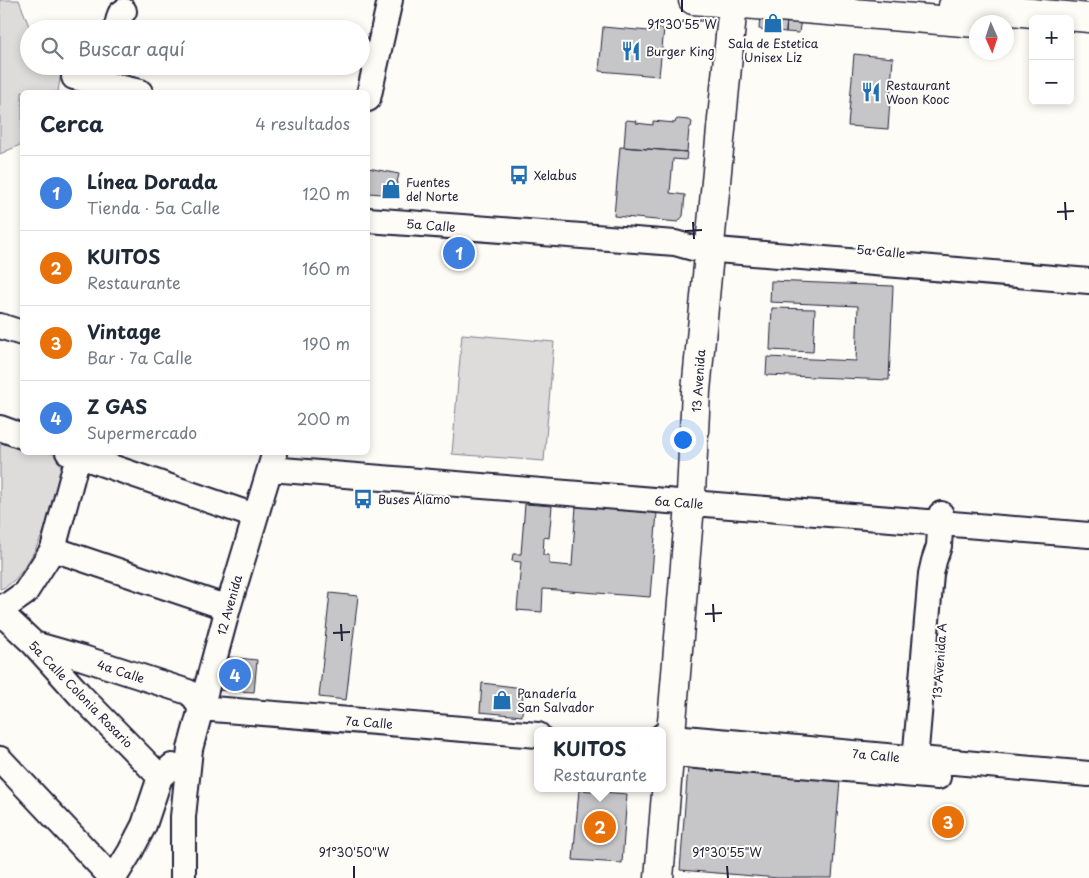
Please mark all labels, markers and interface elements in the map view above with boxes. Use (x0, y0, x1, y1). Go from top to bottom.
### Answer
shop icon: Sala de Estetica Unisex Liz (762, 12, 784, 34)
text: 91°30'55"W (647, 15, 717, 33)
north arrow (969, 15, 1014, 60)
map controls (1029, 15, 1074, 105)
button: + (1029, 15, 1074, 60)
search box (20, 20, 370, 75)
icon: search (38, 34, 66, 62)
text: Buscar aquí (78, 34, 185, 62)
place label: Sala de Estetica Unisex Liz (728, 34, 819, 66)
restaurant icon: Burger King (620, 40, 642, 62)
place label: Burger King (646, 42, 715, 60)
button: − (1029, 60, 1074, 105)
place label: Restaurant Woon Kooc (886, 76, 950, 108)
restaurant icon: Restaurant Woon Kooc (860, 81, 882, 103)
text: Cerca (40, 107, 104, 139)
text: 4 resultados (255, 111, 350, 135)
bus stop icon: Xelabus (508, 164, 530, 186)
place label: Xelabus (534, 166, 577, 184)
text: Línea Dorada (87, 167, 218, 195)
place label: Fuentes del Norte (406, 173, 458, 205)
shop icon: Fuentes del Norte (380, 178, 402, 200)
text: 1 (52, 181, 60, 205)
text: 120 m (303, 181, 350, 205)
text: Tienda · 5a Calle (87, 195, 220, 219)
street label: 5a Calle (406, 214, 457, 236)
pin: 1 (443, 234, 475, 272)
street label: 5a Calle (856, 240, 907, 262)
text: KUITOS (87, 242, 160, 270)
text: 2 (50, 256, 62, 280)
text: 160 m (302, 256, 350, 280)
text: Restaurante (87, 270, 181, 294)
text: Vintage (87, 317, 161, 345)
text: 3 (51, 331, 61, 355)
text: 190 m (302, 331, 350, 355)
text: Bar · 7a Calle (87, 345, 192, 369)
street label: 13 Avenida (687, 348, 709, 413)
text: Z GAS (87, 392, 147, 420)
text: 4 (51, 406, 61, 430)
text: 200 m (297, 406, 350, 430)
text: Supermercado (87, 420, 197, 444)
your location (670, 427, 696, 453)
bus stop icon: Buses Álamo (352, 488, 374, 510)
place label: Buses Álamo (378, 490, 451, 508)
street label: 6a Calle (654, 491, 705, 513)
street label: 12 Avenida (212, 572, 246, 637)
street label: 13 Avenida A (927, 622, 951, 700)
street label: 5a Calle Colonia Rosario (25, 636, 137, 752)
street label: 4a Calle (95, 655, 148, 687)
pin: 4 (219, 656, 251, 694)
place label: Panadería San Salvador (517, 684, 594, 716)
shop icon: Panadería San Salvador (491, 689, 513, 711)
street label: 7a Calle (345, 711, 394, 733)
popup (534, 727, 666, 792)
text: KUITOS (553, 734, 626, 762)
street label: 7a Calle (852, 744, 901, 766)
text: Restaurante (553, 762, 647, 786)
pin: 3 (932, 803, 964, 841)
pin: 2 (584, 808, 616, 846)
text: 91°30'50"W (319, 843, 390, 861)
text: 91°30'55"W (692, 843, 762, 861)

